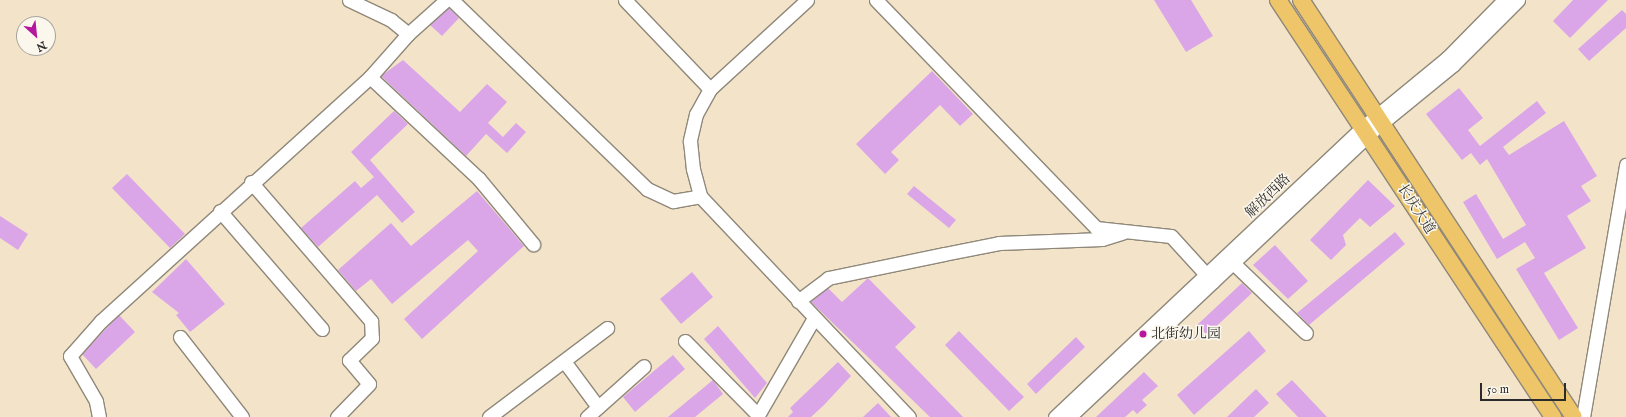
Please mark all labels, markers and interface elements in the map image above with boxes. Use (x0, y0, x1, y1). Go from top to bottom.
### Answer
north arrow (16, 16, 56, 56)
text: N (34, 37, 48, 54)
street label: 解放西路 (1242, 171, 1294, 221)
street label: 长庆大道 (1394, 181, 1438, 237)
place label: 北街幼儿园 (1151, 326, 1221, 342)
marker: 北街幼儿园 (1138, 329, 1148, 339)
scale bar (1482, 375, 1568, 401)
text: 50 m (1487, 382, 1509, 397)

